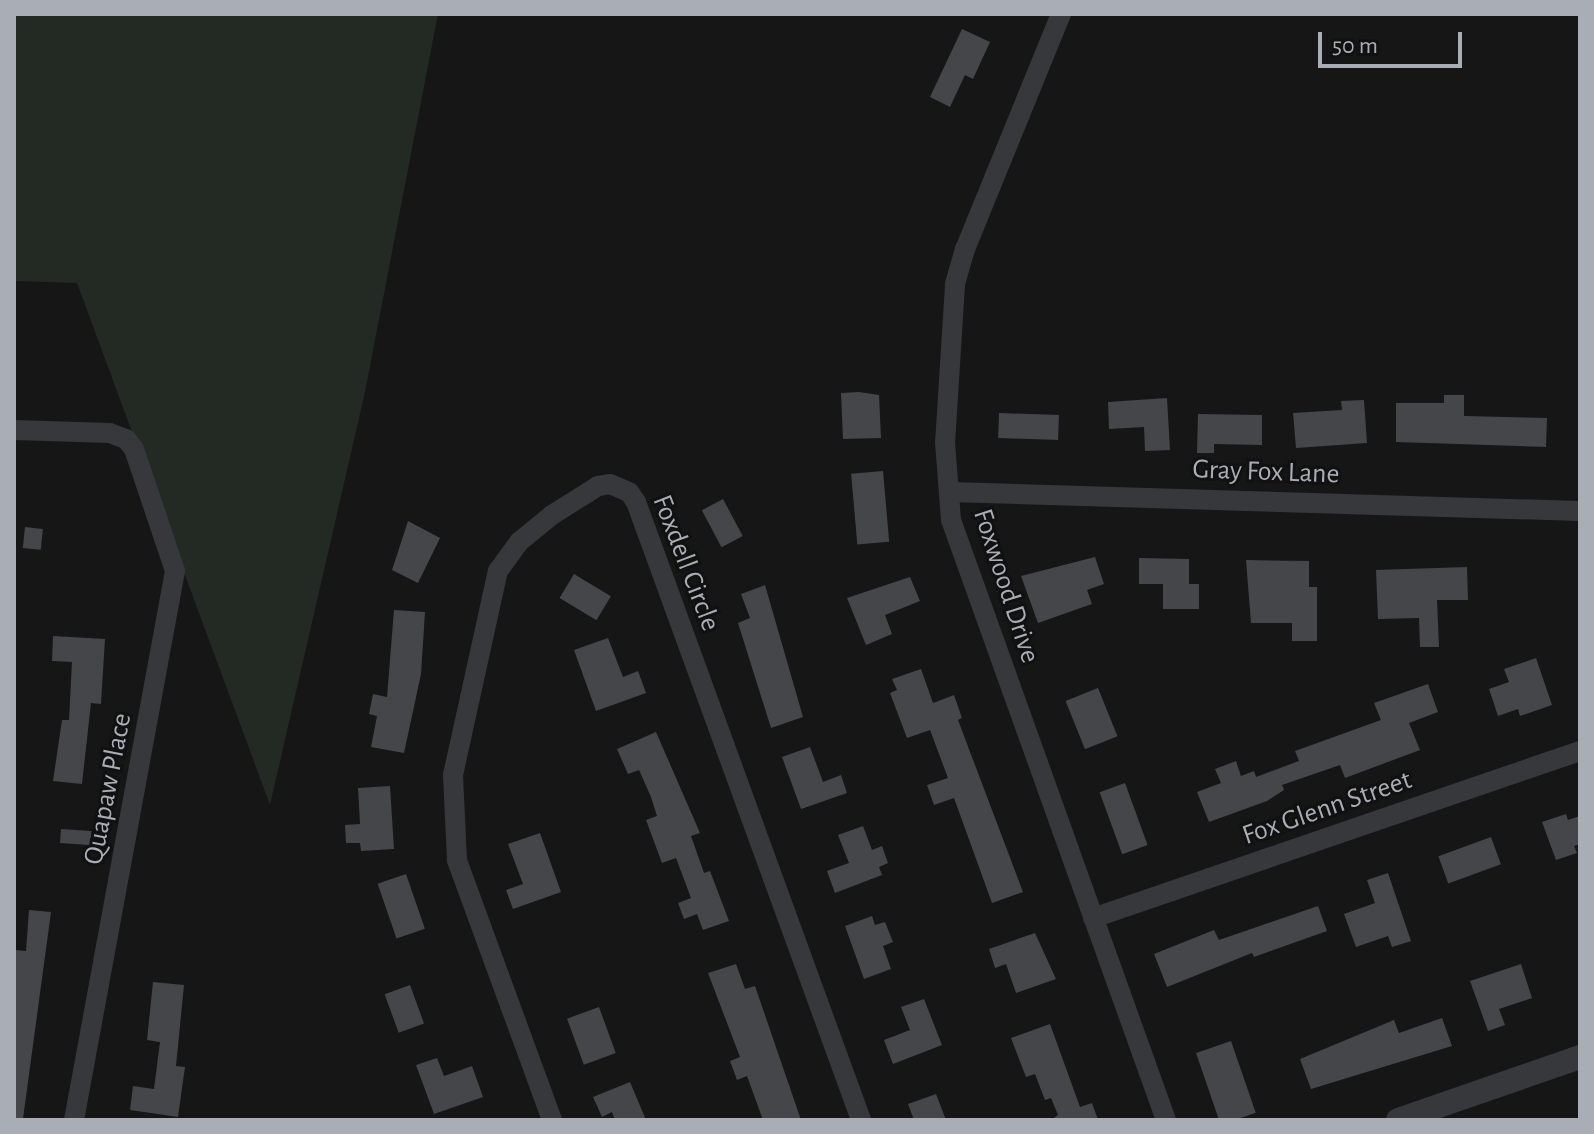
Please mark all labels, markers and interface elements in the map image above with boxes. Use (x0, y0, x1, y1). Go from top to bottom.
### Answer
scale bar (1322, 16, 1466, 66)
text: 50 m (1332, 34, 1378, 58)
street label: Gray Fox Lane (1192, 453, 1340, 491)
street label: Foxdell Circle (645, 490, 727, 636)
street label: Foxwood Drive (965, 505, 1047, 667)
street label: Quapaw Place (77, 710, 139, 868)
street label: Fox Glenn Street (1238, 763, 1416, 853)

